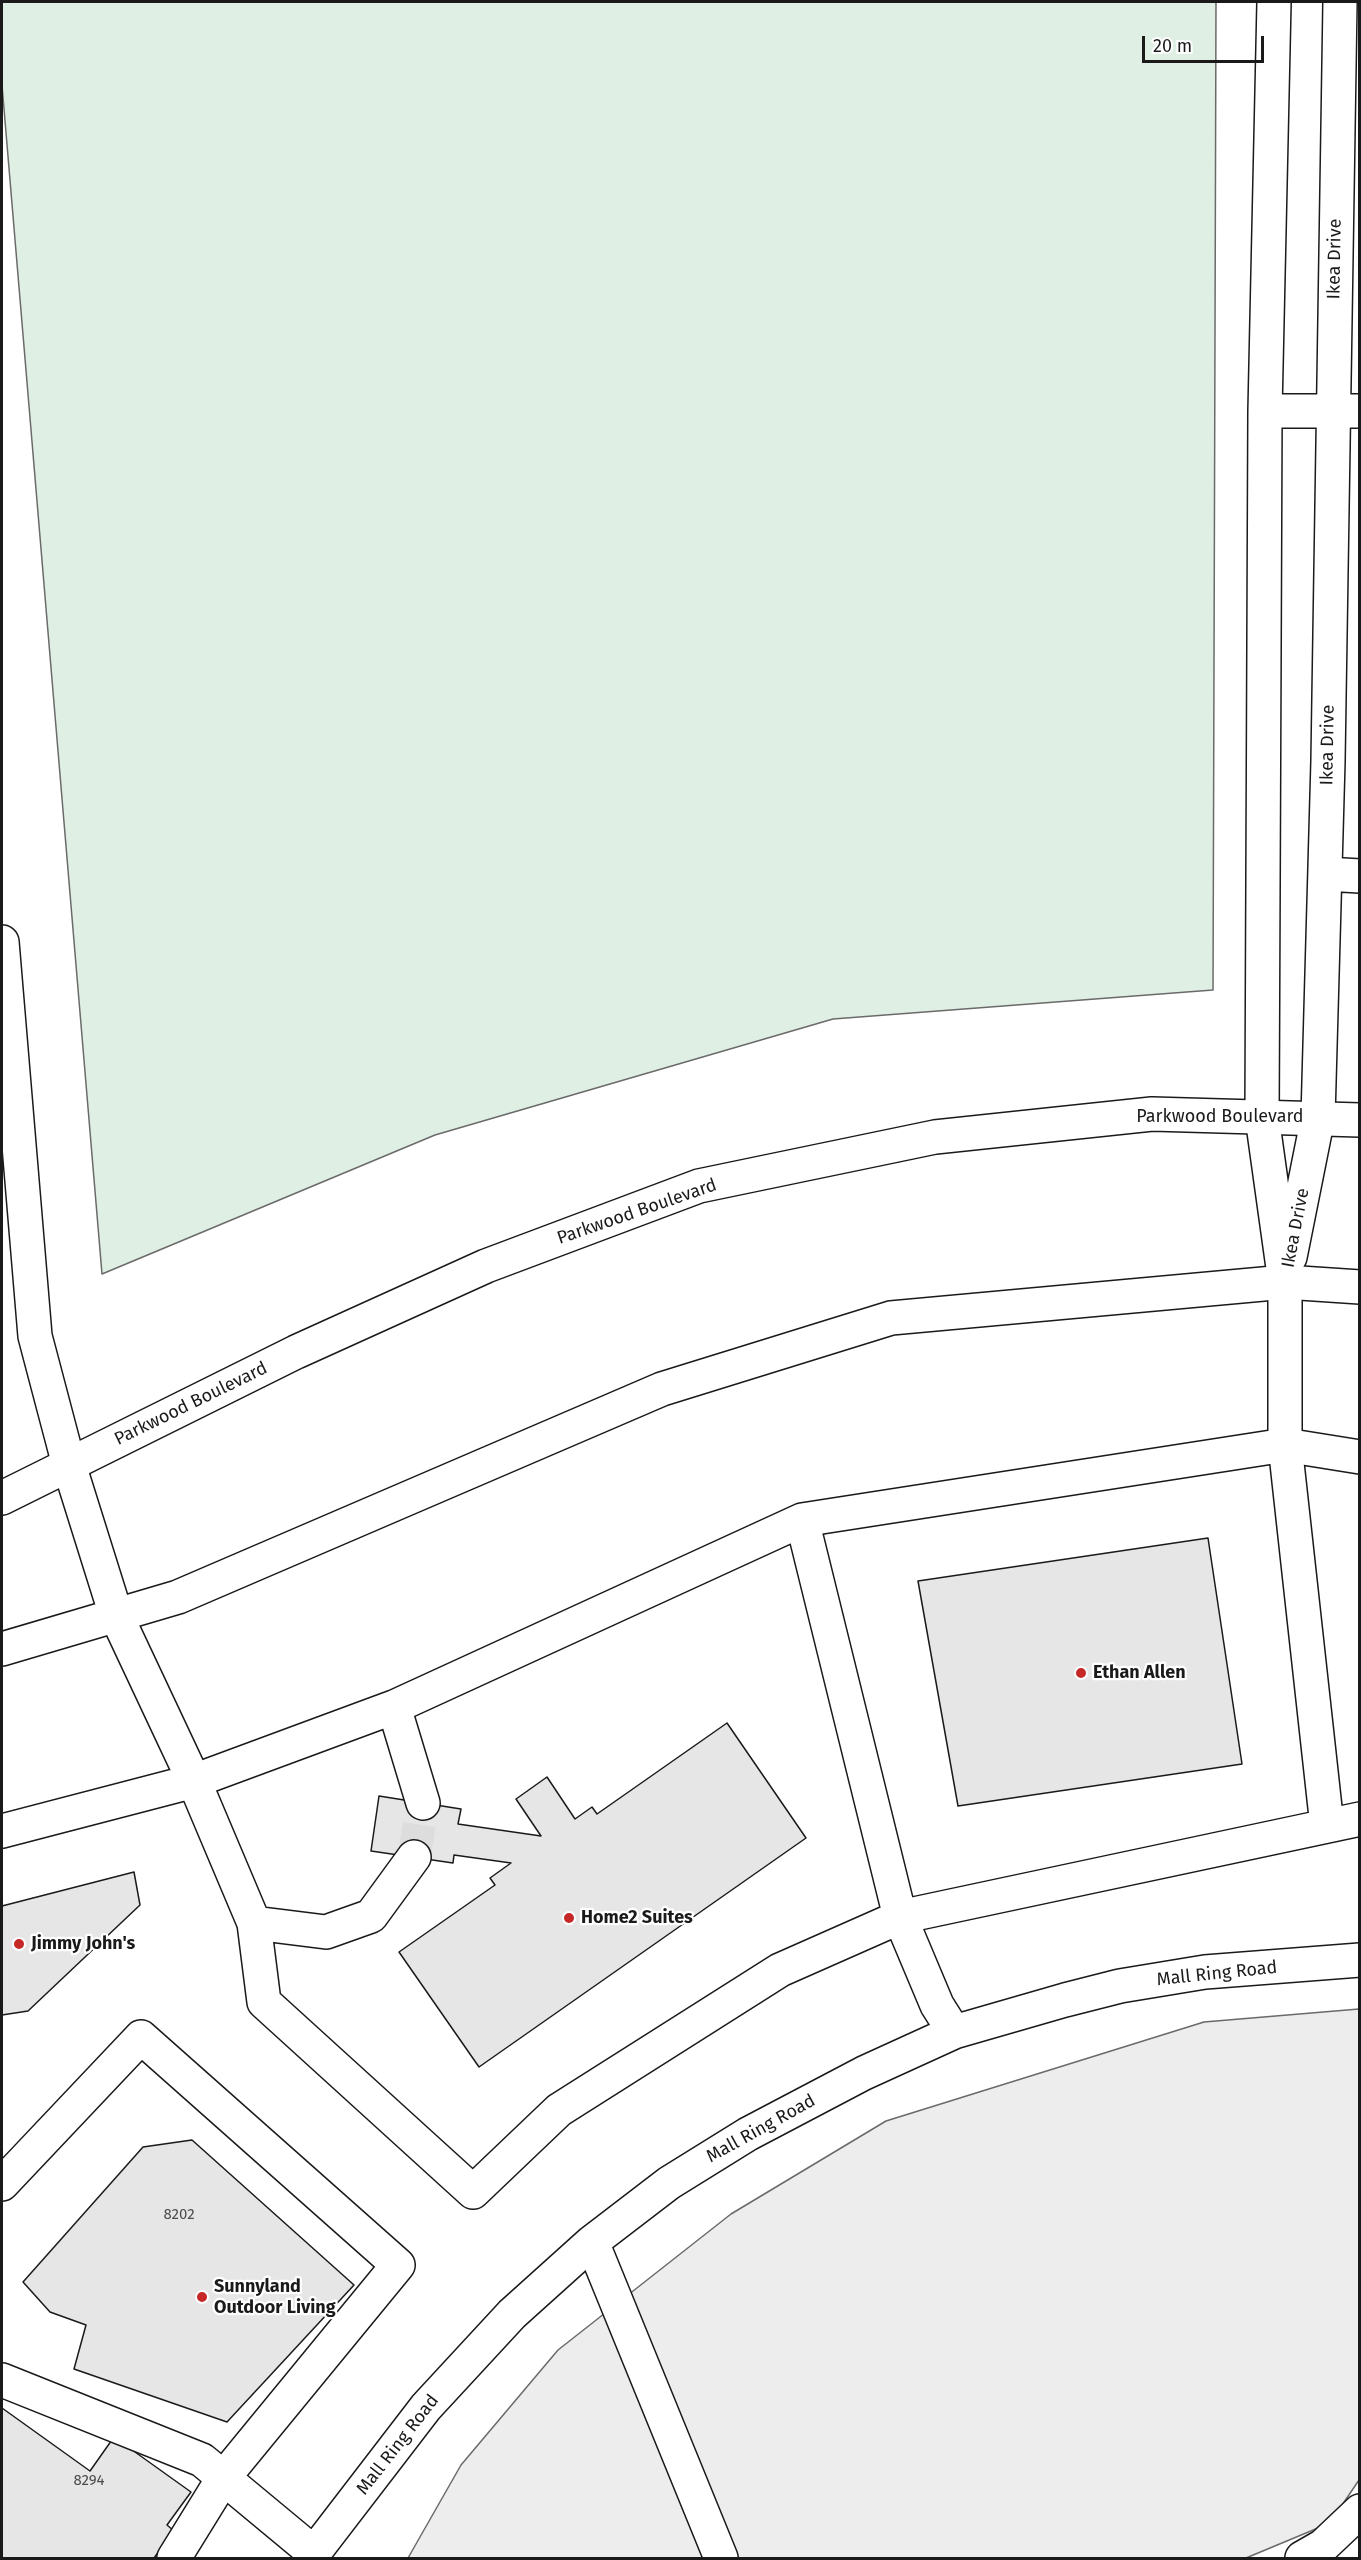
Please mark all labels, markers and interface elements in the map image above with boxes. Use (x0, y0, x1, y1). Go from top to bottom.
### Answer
scale bar (1145, 24, 1266, 62)
text: 20 m (1153, 35, 1192, 57)
street label: Ikea Drive (1323, 218, 1347, 300)
street label: Ikea Drive (1316, 704, 1340, 786)
street label: Parkwood Boulevard (1136, 1106, 1304, 1128)
street label: Parkwood Boulevard (554, 1175, 720, 1249)
street label: Ikea Drive (1278, 1186, 1314, 1270)
street label: Parkwood Boulevard (111, 1358, 271, 1450)
place label: Ethan Allen (1093, 1662, 1186, 1684)
marker: Ethan Allen (1074, 1666, 1088, 1680)
place label: Home2 Suites (581, 1907, 693, 1929)
marker: Home2 Suites (562, 1911, 576, 1925)
place label: Jimmy John's (31, 1933, 135, 1955)
marker: Jimmy John's (12, 1937, 26, 1951)
street label: Mall Ring Road (1156, 1957, 1278, 1991)
street label: Mall Ring Road (703, 2090, 819, 2168)
house number: 8202 (163, 2206, 195, 2224)
place label: Sunnyland Outdoor Living (214, 2276, 336, 2318)
marker: Sunnyland Outdoor Living (195, 2290, 209, 2304)
street label: Mall Ring Road (352, 2391, 444, 2499)
house number: 8294 (73, 2472, 105, 2490)

